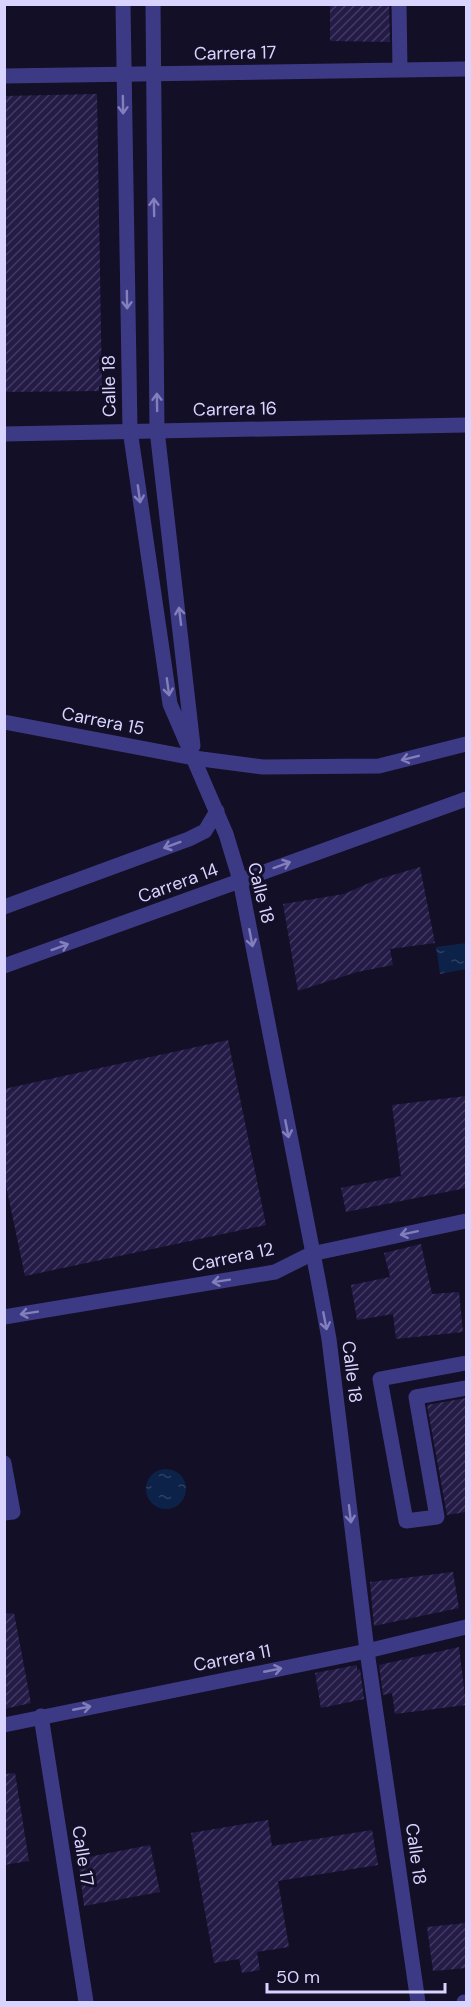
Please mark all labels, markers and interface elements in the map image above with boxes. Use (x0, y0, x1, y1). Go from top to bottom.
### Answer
street label: Carrera 17 (194, 40, 276, 66)
one-way arrow (117, 94, 128, 114)
one-way arrow (148, 197, 160, 217)
one-way arrow (121, 289, 133, 309)
street label: Calle 18 (96, 355, 122, 417)
one-way arrow (151, 392, 163, 412)
street label: Carrera 16 (193, 396, 277, 422)
one-way arrow (134, 484, 145, 504)
one-way arrow (174, 607, 185, 627)
one-way arrow (162, 677, 173, 696)
street label: Carrera 15 (60, 701, 146, 741)
one-way arrow (401, 753, 420, 764)
one-way arrow (164, 840, 182, 851)
street label: Carrera 14 (135, 857, 221, 909)
one-way arrow (272, 859, 291, 870)
street label: Calle 18 (242, 860, 280, 926)
one-way arrow (246, 928, 257, 947)
one-way arrow (50, 940, 69, 951)
one-way arrow (282, 1119, 293, 1139)
one-way arrow (400, 1228, 420, 1239)
street label: Carrera 12 (190, 1237, 276, 1277)
one-way arrow (212, 1276, 232, 1287)
one-way arrow (20, 1308, 39, 1319)
one-way arrow (320, 1310, 331, 1330)
street label: Calle 18 (336, 1340, 368, 1404)
one-way arrow (345, 1504, 356, 1523)
street label: Carrera 11 (191, 1639, 273, 1677)
one-way arrow (263, 1664, 283, 1675)
one-way arrow (72, 1701, 91, 1713)
street label: Calle 18 (400, 1821, 432, 1887)
street label: Calle 17 (66, 1824, 100, 1888)
scale bar (267, 1956, 446, 1994)
text: 50 m (276, 1965, 320, 1989)

